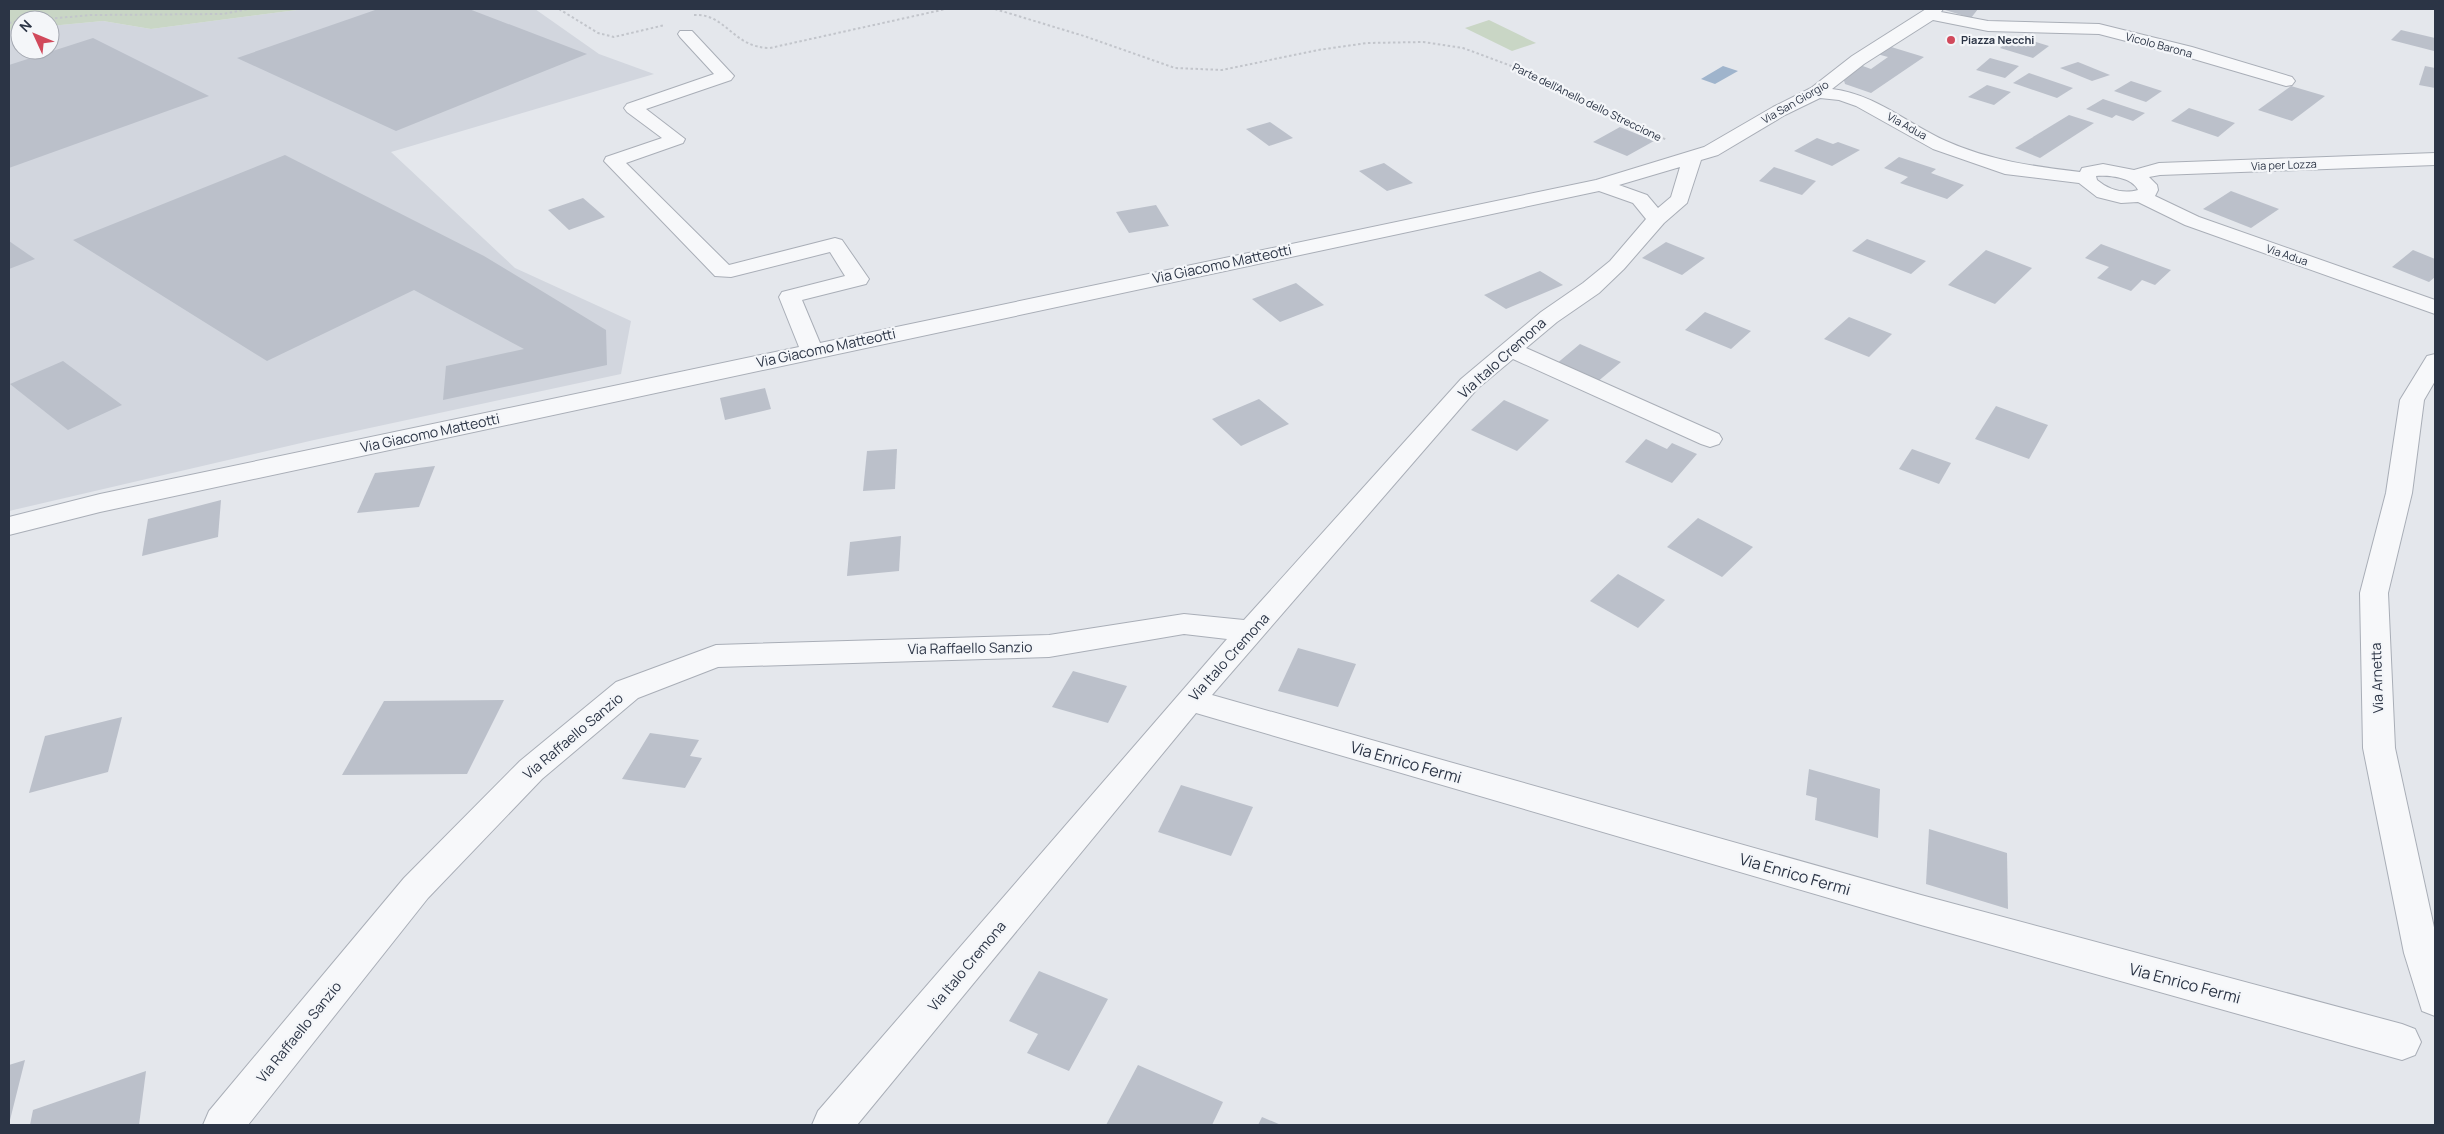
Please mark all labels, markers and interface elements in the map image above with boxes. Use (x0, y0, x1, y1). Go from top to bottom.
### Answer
north arrow (10, 10, 60, 60)
text: N (15, 15, 36, 36)
street label: Vicolo Barona (2124, 28, 2194, 61)
place label: Piazza Necchi (1961, 32, 2034, 47)
marker: Piazza Necchi (1945, 34, 1957, 46)
street label: Parte dell'Anello dello Streccione (1510, 59, 1665, 144)
street label: Via San Giorgio (1758, 76, 1831, 127)
street label: Via Adua (1885, 108, 1930, 143)
street label: Via per Lozza (2251, 156, 2317, 173)
street label: Via Giacomo Matteotti (1151, 239, 1293, 288)
street label: Via Adua (2264, 240, 2310, 269)
street label: Via Italo Cremona (1454, 313, 1550, 402)
street label: Via Giacomo Matteotti (755, 323, 897, 372)
street label: Via Giacomo Matteotti (359, 408, 501, 457)
street label: Via Italo Cremona (1184, 609, 1273, 705)
street label: Via Raffaello Sanzio (907, 637, 1033, 658)
street label: Via Arnetta (2366, 642, 2387, 714)
street label: Via Raffaello Sanzio (519, 688, 627, 783)
street label: Via Enrico Fermi (1348, 736, 1464, 788)
street label: Via Enrico Fermi (1737, 848, 1853, 900)
street label: Via Italo Cremona (923, 917, 1010, 1015)
street label: Via Enrico Fermi (2127, 958, 2243, 1008)
street label: Via Raffaello Sanzio (252, 977, 345, 1086)

